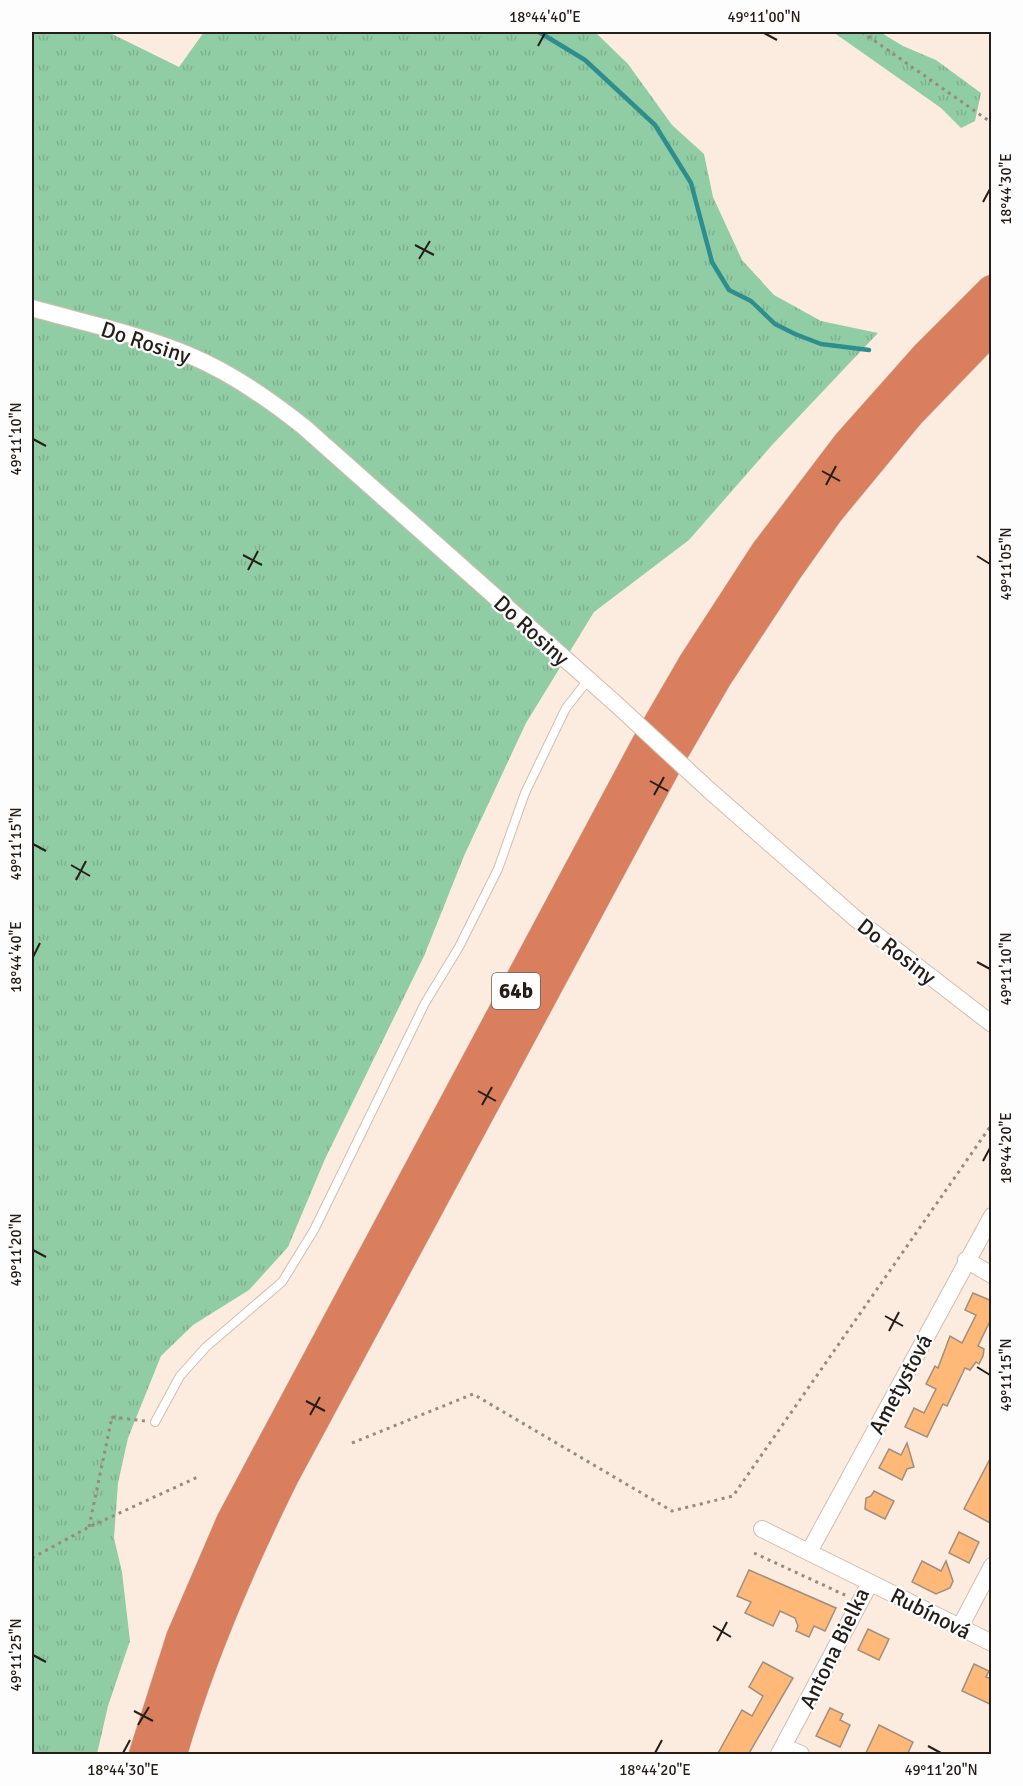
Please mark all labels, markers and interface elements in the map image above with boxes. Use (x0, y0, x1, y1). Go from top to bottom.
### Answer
text: 18°44'40"E (509, 8, 581, 26)
text: 49°11'00"N (727, 8, 801, 26)
text: 18°44'30"E (997, 153, 1015, 225)
street label: Do Rosiny (98, 315, 195, 370)
text: 49°11'10"N (7, 402, 25, 476)
text: 49°11'05"N (997, 527, 1015, 601)
street label: Do Rosiny (488, 589, 576, 672)
text: 49°11'15"N (7, 807, 25, 881)
street label: Do Rosiny (852, 912, 942, 991)
text: 18°44'40"E (7, 921, 25, 993)
text: 49°11'10"N (997, 932, 1015, 1006)
road number: 64b (492, 973, 540, 1009)
text: 18°44'20"E (997, 1112, 1015, 1184)
text: 49°11'20"N (7, 1213, 25, 1287)
street label: Ametystová (863, 1330, 938, 1439)
text: 49°11'15"N (997, 1338, 1015, 1412)
street label: Rubínová (886, 1582, 976, 1645)
street label: Antona Bielka (794, 1583, 875, 1713)
text: 49°11'25"N (7, 1618, 25, 1692)
text: 18°44'30"E (87, 1761, 159, 1779)
text: 18°44'20"E (619, 1761, 691, 1779)
text: 49°11'20"N (904, 1761, 978, 1779)

